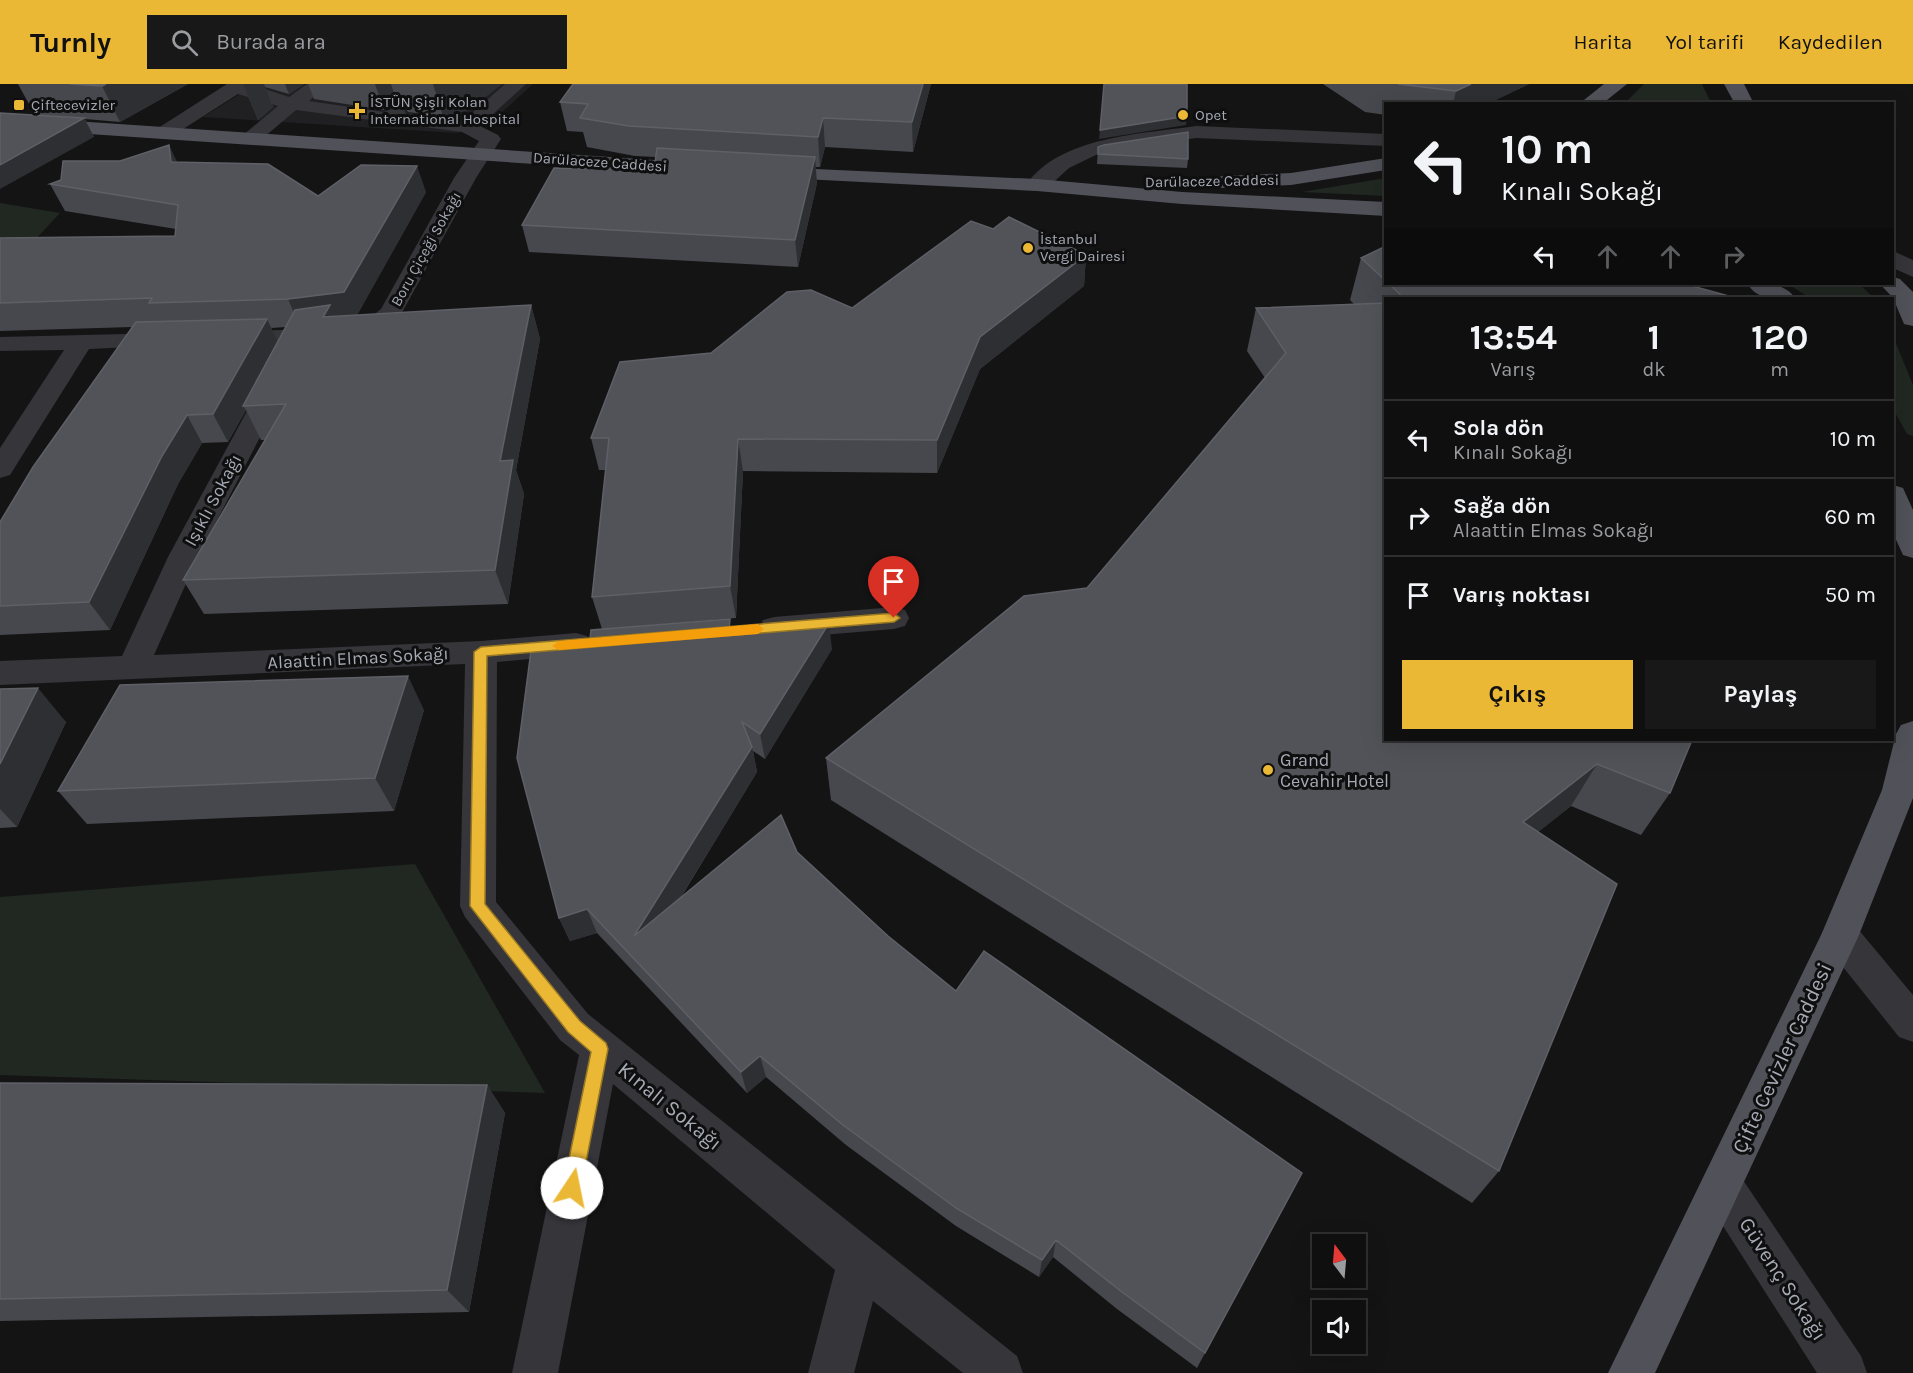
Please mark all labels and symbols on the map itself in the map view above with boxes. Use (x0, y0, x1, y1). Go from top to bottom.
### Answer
place label: İSTÜN Şişli Kolan International Hospital (370, 93, 520, 128)
place label: Çiftecevizler (31, 96, 116, 114)
marker: Çiftecevizler (12, 98, 26, 112)
marker: İSTÜN Şişli Kolan International Hospital (348, 102, 366, 120)
place label: Opet (1195, 106, 1227, 124)
marker: Opet (1176, 108, 1190, 122)
street label: Darülaceze Caddesi (532, 148, 668, 176)
street label: Darülaceze Caddesi (1145, 171, 1279, 191)
street label: Boru Çiçeği Sokağı (387, 189, 465, 309)
place label: İstanbul Vergi Dairesi (1040, 230, 1125, 265)
marker: İstanbul Vergi Dairesi (1021, 241, 1035, 255)
street label: Işıklı Sokağı (180, 450, 246, 550)
pin (868, 556, 919, 618)
street label: Alaattin Elmas Sokağı (267, 642, 449, 674)
place label: Grand Cevahir Hotel (1280, 749, 1389, 792)
marker: Grand Cevahir Hotel (1261, 763, 1275, 777)
street label: Çifte Cevizler Caddesi (1727, 959, 1837, 1157)
street label: Kınalı Sokağı (613, 1057, 727, 1155)
position arrow (540, 1156, 604, 1220)
street label: Güvenç Sokağı (1734, 1213, 1832, 1345)
north arrow (1312, 1234, 1366, 1288)

